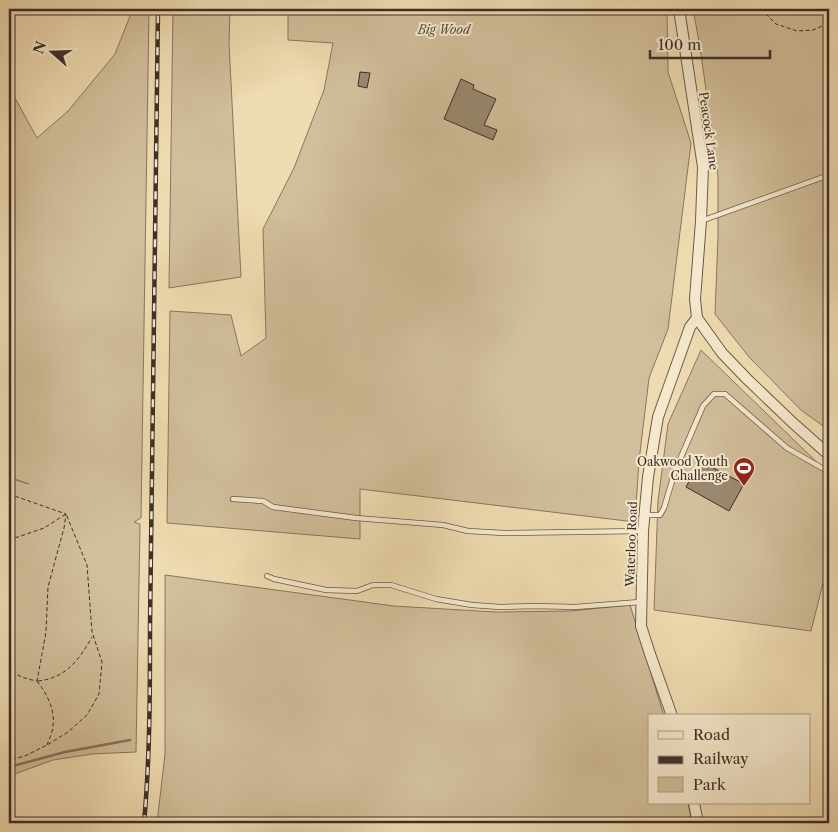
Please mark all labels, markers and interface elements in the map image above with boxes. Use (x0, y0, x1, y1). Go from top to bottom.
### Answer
park label: Big Wood (417, 22, 472, 37)
north arrow (28, 28, 78, 78)
scale bar (650, 28, 770, 60)
text: 100 m (658, 35, 701, 54)
text: N (29, 39, 50, 56)
street label: Peacock Lane (696, 91, 722, 171)
place label: Oakwood Youth Challenge (637, 454, 728, 483)
sports icon: Oakwood Youth Challenge (732, 456, 756, 487)
street label: Waterloo Road (622, 500, 640, 588)
legend (648, 714, 810, 804)
text: Road (693, 725, 730, 744)
text: Railway (693, 749, 749, 768)
text: Park (693, 775, 727, 794)

